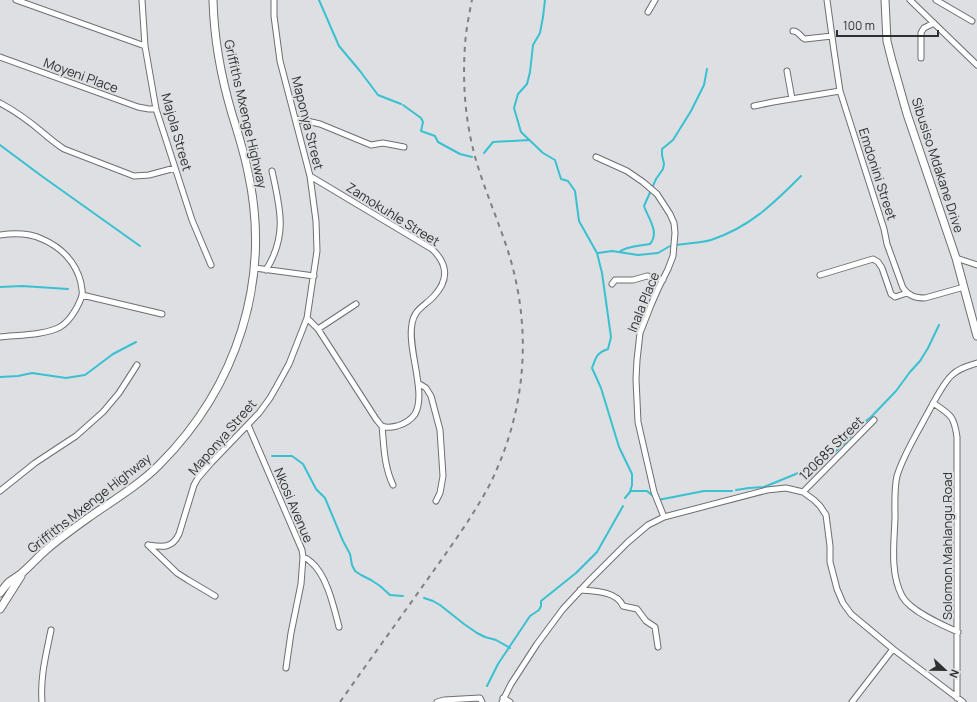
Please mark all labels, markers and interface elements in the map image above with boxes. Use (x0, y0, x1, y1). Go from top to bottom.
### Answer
scale bar (837, 12, 938, 38)
text: 100 m (843, 17, 875, 34)
street label: Griffiths Mxenge Highway (220, 38, 272, 190)
street label: Moyeni Place (41, 53, 121, 97)
street label: Maponya Street (288, 74, 328, 172)
street label: Majola Street (157, 91, 197, 173)
street label: Sibusiso Mdakane Drive (908, 95, 969, 235)
street label: Emdonini Street (855, 126, 901, 222)
street label: Zamokuhle Street (343, 178, 443, 250)
street label: Inala Place (623, 269, 663, 335)
street label: Maponya Street (184, 395, 260, 479)
street label: 120685 Street (795, 412, 867, 484)
street label: Griffiths Mxenge Highway (23, 449, 155, 557)
street label: Nkosi Avenue (270, 465, 318, 546)
street label: Solomon Mahlangu Road (938, 472, 956, 620)
north arrow (925, 650, 965, 690)
text: N (946, 667, 963, 680)

